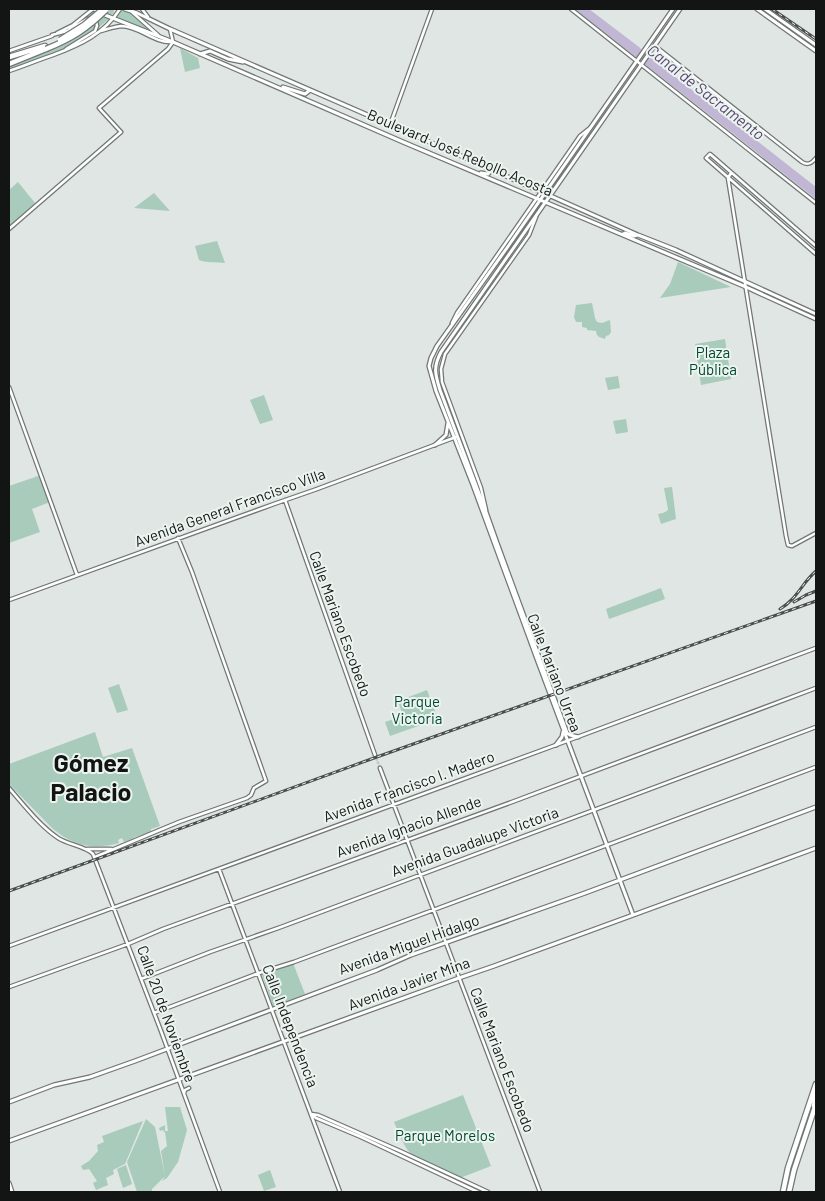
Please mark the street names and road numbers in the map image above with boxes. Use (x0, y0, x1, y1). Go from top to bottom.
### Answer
street label: Boulevard José Rebollo Acosta (365, 105, 556, 199)
street label: Avenida General Francisco Villa (132, 464, 327, 550)
street label: Calle Mariano Escobedo (306, 548, 376, 699)
street label: Calle Mariano Urrea (524, 611, 586, 734)
street label: Avenida Francisco I. Madero (321, 747, 497, 825)
street label: Avenida Ignacio Allende (334, 791, 484, 861)
street label: Avenida Guadalupe Victoria (389, 802, 561, 880)
street label: Avenida Miguel Hidalgo (336, 910, 482, 978)
street label: Calle 20 de Noviembre (134, 943, 200, 1084)
street label: Avenida Javier Mina (345, 953, 472, 1013)
street label: Calle Independencia (259, 962, 323, 1090)
street label: Calle Mariano Escobedo (467, 985, 539, 1135)

